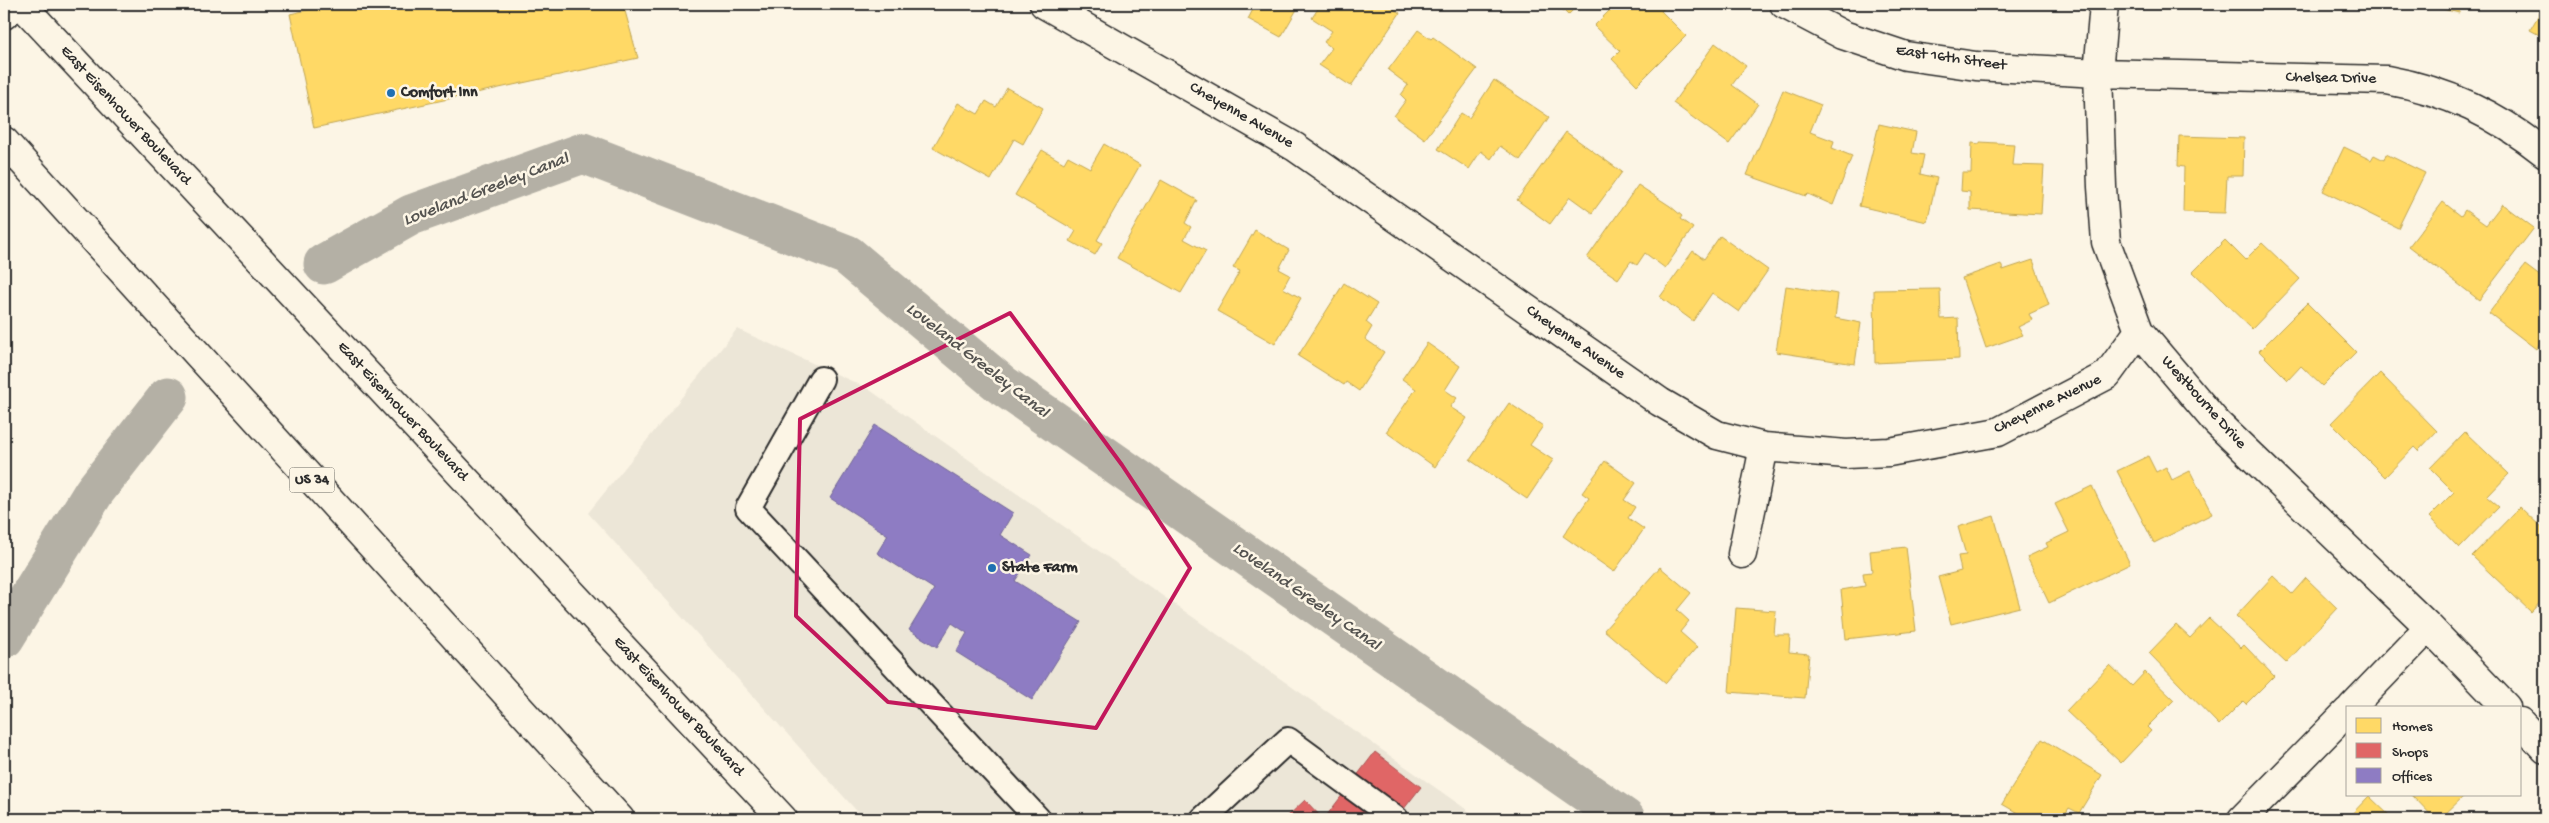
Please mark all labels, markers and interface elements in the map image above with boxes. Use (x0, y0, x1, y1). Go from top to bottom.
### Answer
street label: East Eisenhower Boulevard (55, 42, 196, 191)
street label: East 16th Street (1895, 42, 2009, 76)
street label: Chelsea Drive (2285, 69, 2377, 89)
street label: Cheyenne Avenue (1186, 79, 1297, 154)
place label: Comfort Inn (400, 83, 478, 103)
marker: Comfort Inn (385, 87, 397, 99)
water label: Loveland Greeley Canal (400, 148, 573, 231)
water label: Loveland Greeley Canal (901, 299, 1053, 424)
street label: Cheyenne Avenue (1522, 302, 1629, 385)
street label: East Eisenhower Boulevard (332, 338, 473, 487)
street label: Westbourne Drive (2156, 353, 2250, 454)
street label: Cheyenne Avenue (1991, 370, 2105, 439)
road number: US 34 (290, 468, 334, 492)
water label: Loveland Greeley Canal (1228, 538, 1385, 657)
place label: State Farm (1002, 559, 1078, 578)
marker: State Farm (986, 562, 998, 574)
street label: East Eisenhower Boulevard (608, 633, 749, 782)
legend (2346, 706, 2522, 796)
text: Homes (2392, 718, 2433, 736)
text: Shops (2392, 744, 2428, 762)
text: Offices (2392, 768, 2432, 786)

